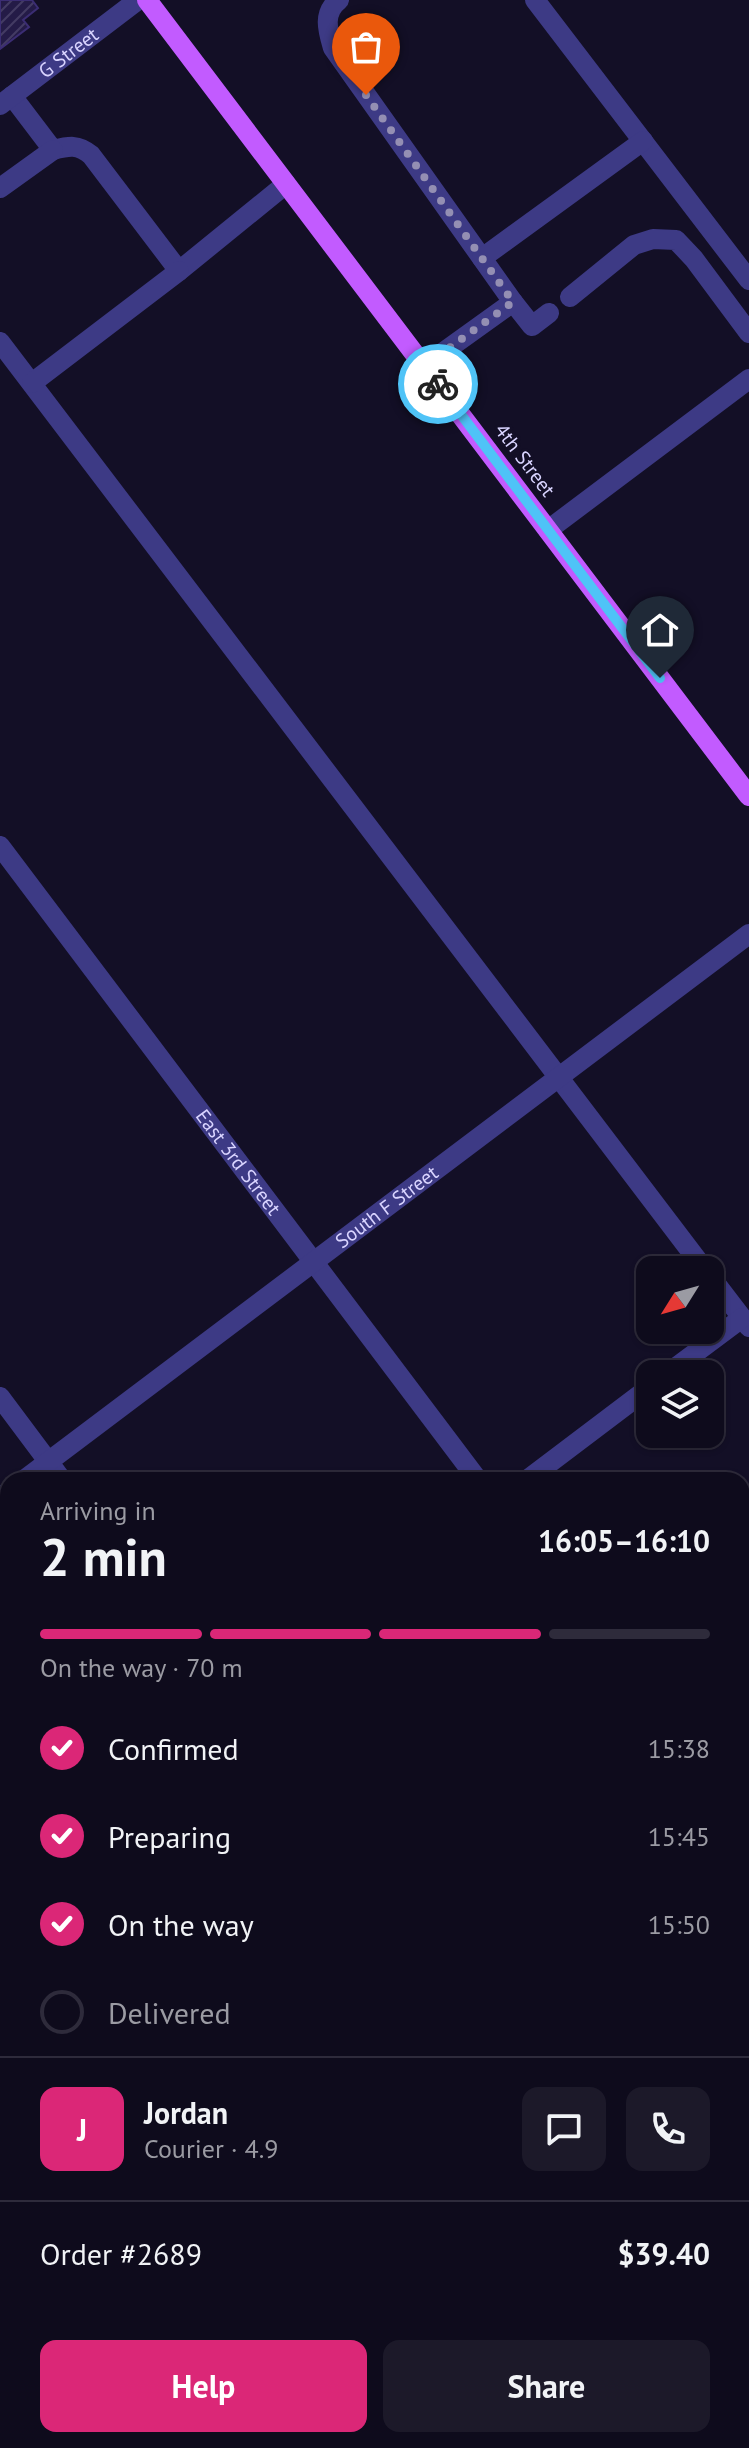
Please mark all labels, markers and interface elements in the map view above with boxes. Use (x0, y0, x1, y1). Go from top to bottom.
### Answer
pin (332, 13, 400, 95)
street label: G Street (33, 22, 104, 84)
icon: bag (344, 25, 388, 69)
courier (398, 344, 478, 424)
icon: bike (416, 362, 460, 406)
street label: 4th Street (489, 418, 561, 502)
pin (626, 596, 694, 678)
icon: home (638, 608, 682, 652)
street label: East 3rd Street (190, 1104, 287, 1221)
street label: South F Street (330, 1160, 443, 1254)
north arrow (636, 1256, 724, 1344)
map controls (636, 1256, 724, 1448)
button: layers (636, 1360, 724, 1448)
text: Arriving in (40, 1494, 156, 1527)
text: 16:05–16:10 (538, 1521, 710, 1560)
text: 2 min (40, 1523, 167, 1590)
text: On the way · 70 m (40, 1651, 243, 1684)
icon: check (40, 1726, 84, 1770)
text: Confirmed (108, 1729, 239, 1768)
text: 15:38 (648, 1732, 710, 1765)
icon: check (40, 1814, 84, 1858)
text: Preparing (108, 1817, 231, 1856)
text: 15:45 (648, 1820, 710, 1853)
icon: check (40, 1902, 84, 1946)
text: On the way (108, 1905, 254, 1944)
text: 15:50 (648, 1908, 710, 1941)
text: Delivered (108, 1993, 231, 2032)
button: chat (522, 2087, 606, 2171)
button: phone (626, 2087, 710, 2171)
text: Jordan (144, 2093, 228, 2132)
text: J (77, 2110, 87, 2149)
text: Courier · 4.9 (144, 2132, 278, 2165)
text: Order #2689 (40, 2234, 202, 2273)
text: $39.40 (618, 2234, 710, 2273)
button: Help (40, 2340, 367, 2432)
button: Share (383, 2340, 710, 2432)

